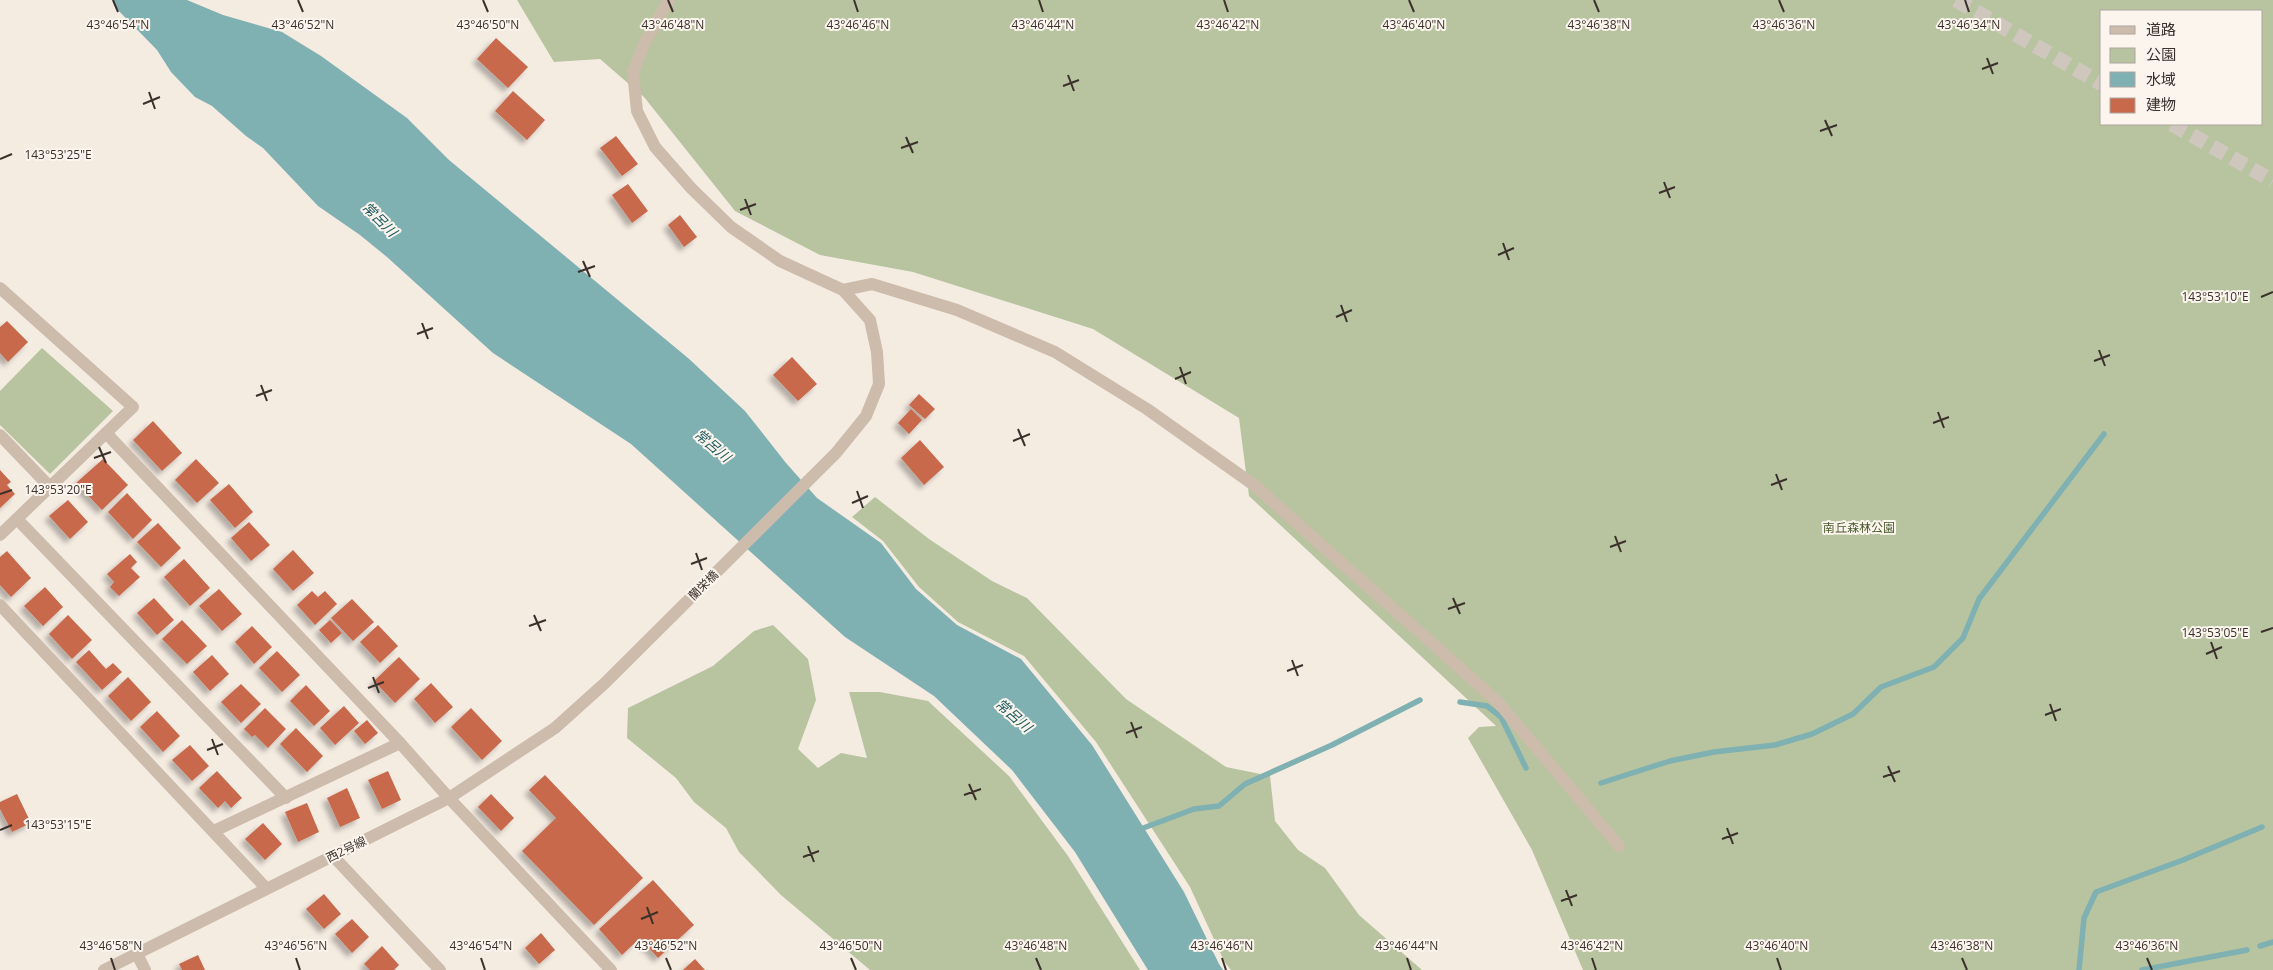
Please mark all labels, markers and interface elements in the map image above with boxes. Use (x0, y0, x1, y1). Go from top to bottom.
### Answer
legend (2100, 10, 2263, 125)
text: 43°46'54"N (87, 16, 149, 33)
text: 43°46'52"N (272, 16, 334, 33)
text: 43°46'50"N (457, 16, 519, 33)
text: 43°46'48"N (642, 16, 704, 33)
text: 43°46'46"N (827, 16, 889, 33)
text: 43°46'44"N (1012, 16, 1074, 33)
text: 43°46'42"N (1197, 16, 1259, 33)
text: 43°46'40"N (1383, 16, 1445, 33)
text: 43°46'38"N (1568, 16, 1630, 33)
text: 43°46'36"N (1753, 16, 1815, 33)
text: 43°46'34"N (1938, 16, 2000, 33)
text: 道路 (2146, 19, 2176, 39)
text: 公園 (2146, 44, 2176, 64)
text: 水域 (2146, 69, 2176, 89)
text: 建物 (2146, 94, 2176, 114)
text: 143°53'25"E (24, 146, 92, 163)
water label: 常呂川 (358, 197, 403, 242)
text: 143°53'10"E (2181, 288, 2249, 305)
water label: 常呂川 (691, 424, 737, 467)
text: 143°53'20"E (24, 481, 92, 498)
park label: 南丘森林公園 (1823, 519, 1895, 536)
street label: 蘭栄橋 (684, 566, 722, 604)
text: 143°53'05"E (2181, 624, 2249, 641)
water label: 常呂川 (992, 694, 1038, 737)
text: 143°53'15"E (24, 816, 92, 833)
street label: 西2号線 (323, 832, 369, 866)
text: 43°46'58"N (80, 937, 142, 954)
text: 43°46'56"N (265, 937, 327, 954)
text: 43°46'54"N (450, 937, 512, 954)
text: 43°46'52"N (635, 937, 697, 954)
text: 43°46'50"N (820, 937, 882, 954)
text: 43°46'48"N (1005, 937, 1067, 954)
text: 43°46'46"N (1191, 937, 1253, 954)
text: 43°46'44"N (1376, 937, 1438, 954)
text: 43°46'42"N (1561, 937, 1623, 954)
text: 43°46'40"N (1746, 937, 1808, 954)
text: 43°46'38"N (1931, 937, 1993, 954)
text: 43°46'36"N (2116, 937, 2178, 954)

